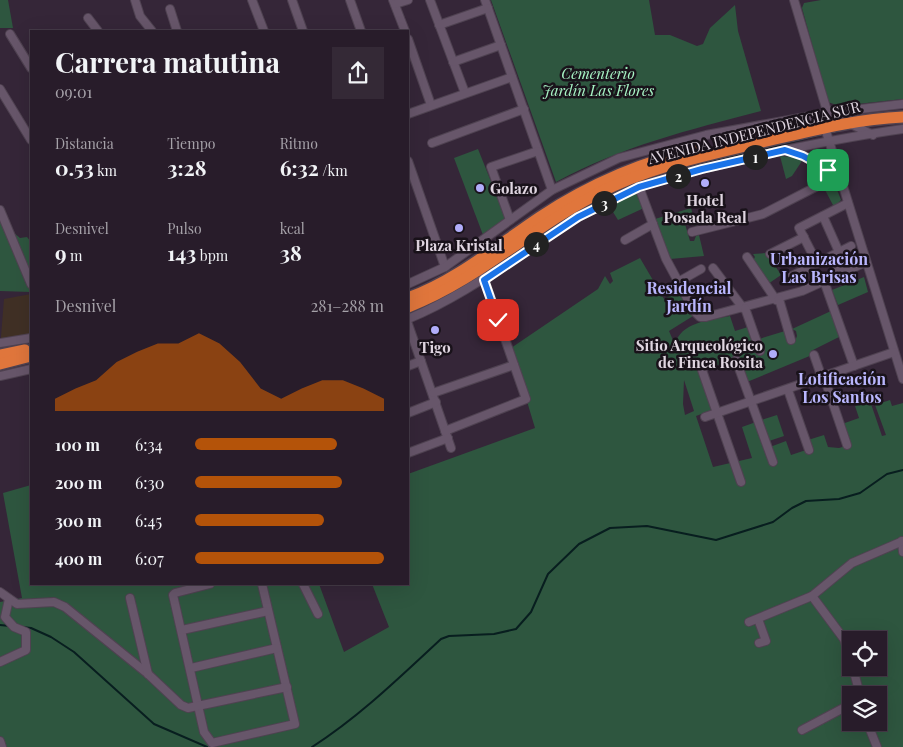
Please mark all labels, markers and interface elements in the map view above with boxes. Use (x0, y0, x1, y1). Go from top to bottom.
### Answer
text: Carrera matutina (55, 43, 280, 80)
button: share (332, 47, 384, 99)
park label: Cementerio Jardín Las Flores (542, 63, 654, 100)
text: 09:01 (55, 81, 93, 102)
street label: AVENIDA INDEPENDENCIA SUR (645, 96, 862, 168)
text: Distancia (55, 134, 114, 153)
text: Tiempo (167, 134, 215, 153)
text: Ritmo (280, 134, 318, 153)
pin: 1 (742, 144, 768, 170)
text: 1 (753, 148, 758, 167)
pin (807, 149, 849, 191)
text: 0.53 (55, 153, 94, 181)
text: 3:28 (167, 153, 206, 181)
text: 6:32 (280, 153, 319, 181)
icon: arrive (814, 156, 842, 184)
text: km (94, 161, 117, 180)
text: /km (319, 161, 348, 180)
pin: 2 (666, 164, 690, 188)
text: 2 (675, 167, 682, 186)
marker: Hotel Posada Real (699, 177, 711, 189)
place label: Golazo (490, 178, 537, 198)
marker: Golazo (474, 182, 486, 194)
pin: 3 (592, 190, 616, 216)
place label: Hotel Posada Real (663, 190, 747, 227)
text: 3 (601, 194, 608, 213)
text: Desnivel (55, 219, 109, 238)
text: Pulso (167, 219, 202, 238)
text: kcal (280, 219, 305, 238)
marker: Plaza Kristal (453, 222, 465, 234)
pin: 4 (524, 232, 548, 256)
place label: Plaza Kristal (415, 235, 503, 255)
text: 4 (533, 235, 540, 254)
text: 9 (55, 238, 67, 266)
text: 143 (167, 238, 196, 266)
text: 38 (280, 238, 302, 266)
text: m (67, 246, 83, 265)
text: bpm (196, 246, 228, 265)
district label: Urbanización Las Brisas (770, 248, 868, 287)
district label: Residencial Jardín (646, 277, 732, 316)
text: Desnivel (55, 295, 116, 316)
text: 281–288 m (311, 295, 384, 316)
pin (477, 299, 519, 341)
icon: check (484, 306, 512, 334)
marker: Tigo (429, 324, 441, 336)
place label: Sitio Arqueológico de Finca Rosita (636, 335, 763, 372)
place label: Tigo (419, 337, 451, 357)
marker: Sitio Arqueológico de Finca Rosita (767, 348, 779, 360)
district label: Lotificación Los Santos (798, 368, 886, 407)
text: 100 m (55, 434, 100, 455)
text: 6:34 (135, 434, 163, 455)
text: 200 m (55, 472, 102, 493)
text: 6:30 (135, 472, 164, 493)
text: 300 m (55, 510, 102, 531)
text: 6:45 (135, 510, 162, 531)
text: 400 m (55, 548, 102, 569)
text: 6:07 (135, 548, 164, 569)
map controls (842, 631, 887, 731)
button: locate (842, 631, 887, 676)
button: layers (842, 686, 887, 731)

